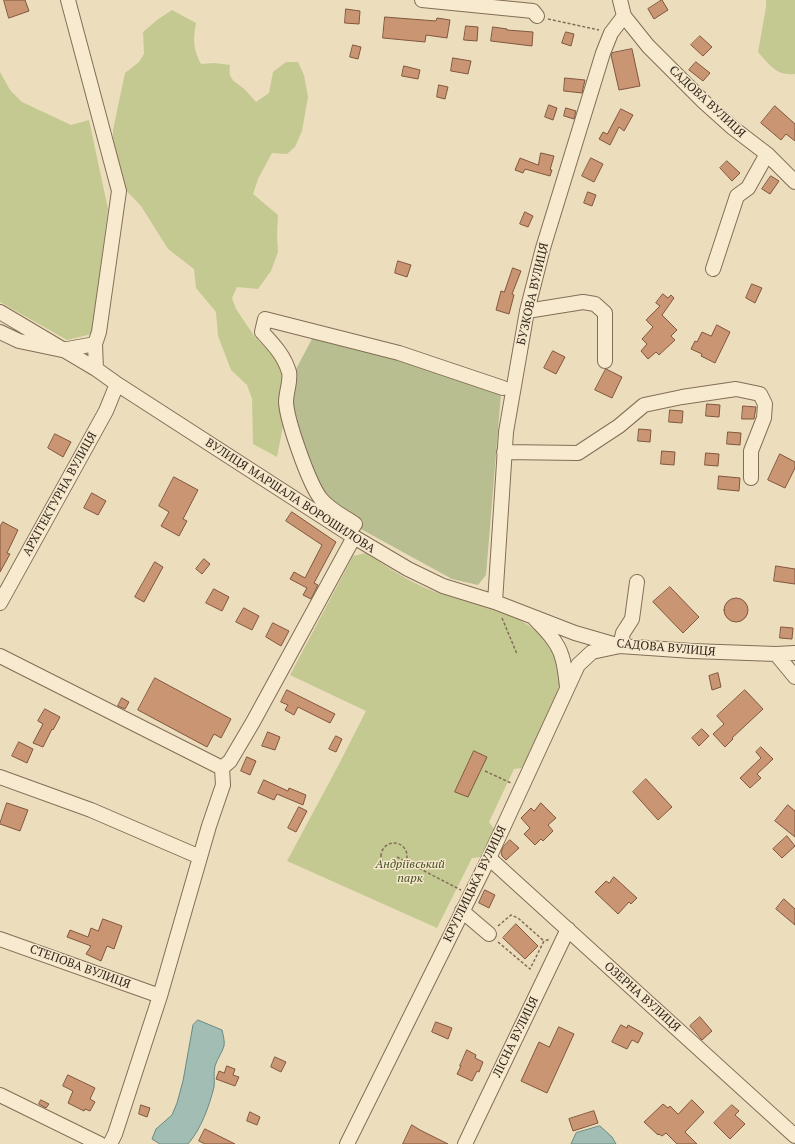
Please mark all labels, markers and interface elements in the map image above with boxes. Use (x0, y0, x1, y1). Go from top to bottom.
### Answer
street label: САДОВА ВУЛИЦЯ (666, 63, 748, 141)
street label: БУЗКОВА ВУЛИЦЯ (514, 241, 552, 347)
street label: АРХІТЕКТУРНА ВУЛИЦЯ (20, 429, 100, 559)
street label: ВУЛИЦЯ МАРШАЛА ВОРОШИЛОВА (202, 436, 378, 556)
street label: САДОВА ВУЛИЦЯ (616, 637, 716, 659)
street label: КРУГЛИЦЬКА ВУЛИЦЯ (441, 824, 509, 944)
park label: Андріївський парк (375, 858, 445, 886)
street label: СТЕПОВА ВУЛИЦЯ (28, 942, 132, 992)
street label: ОЗЕРНА ВУЛИЦЯ (601, 959, 683, 1035)
street label: ЛІСНА ВУЛИЦЯ (490, 994, 542, 1080)

